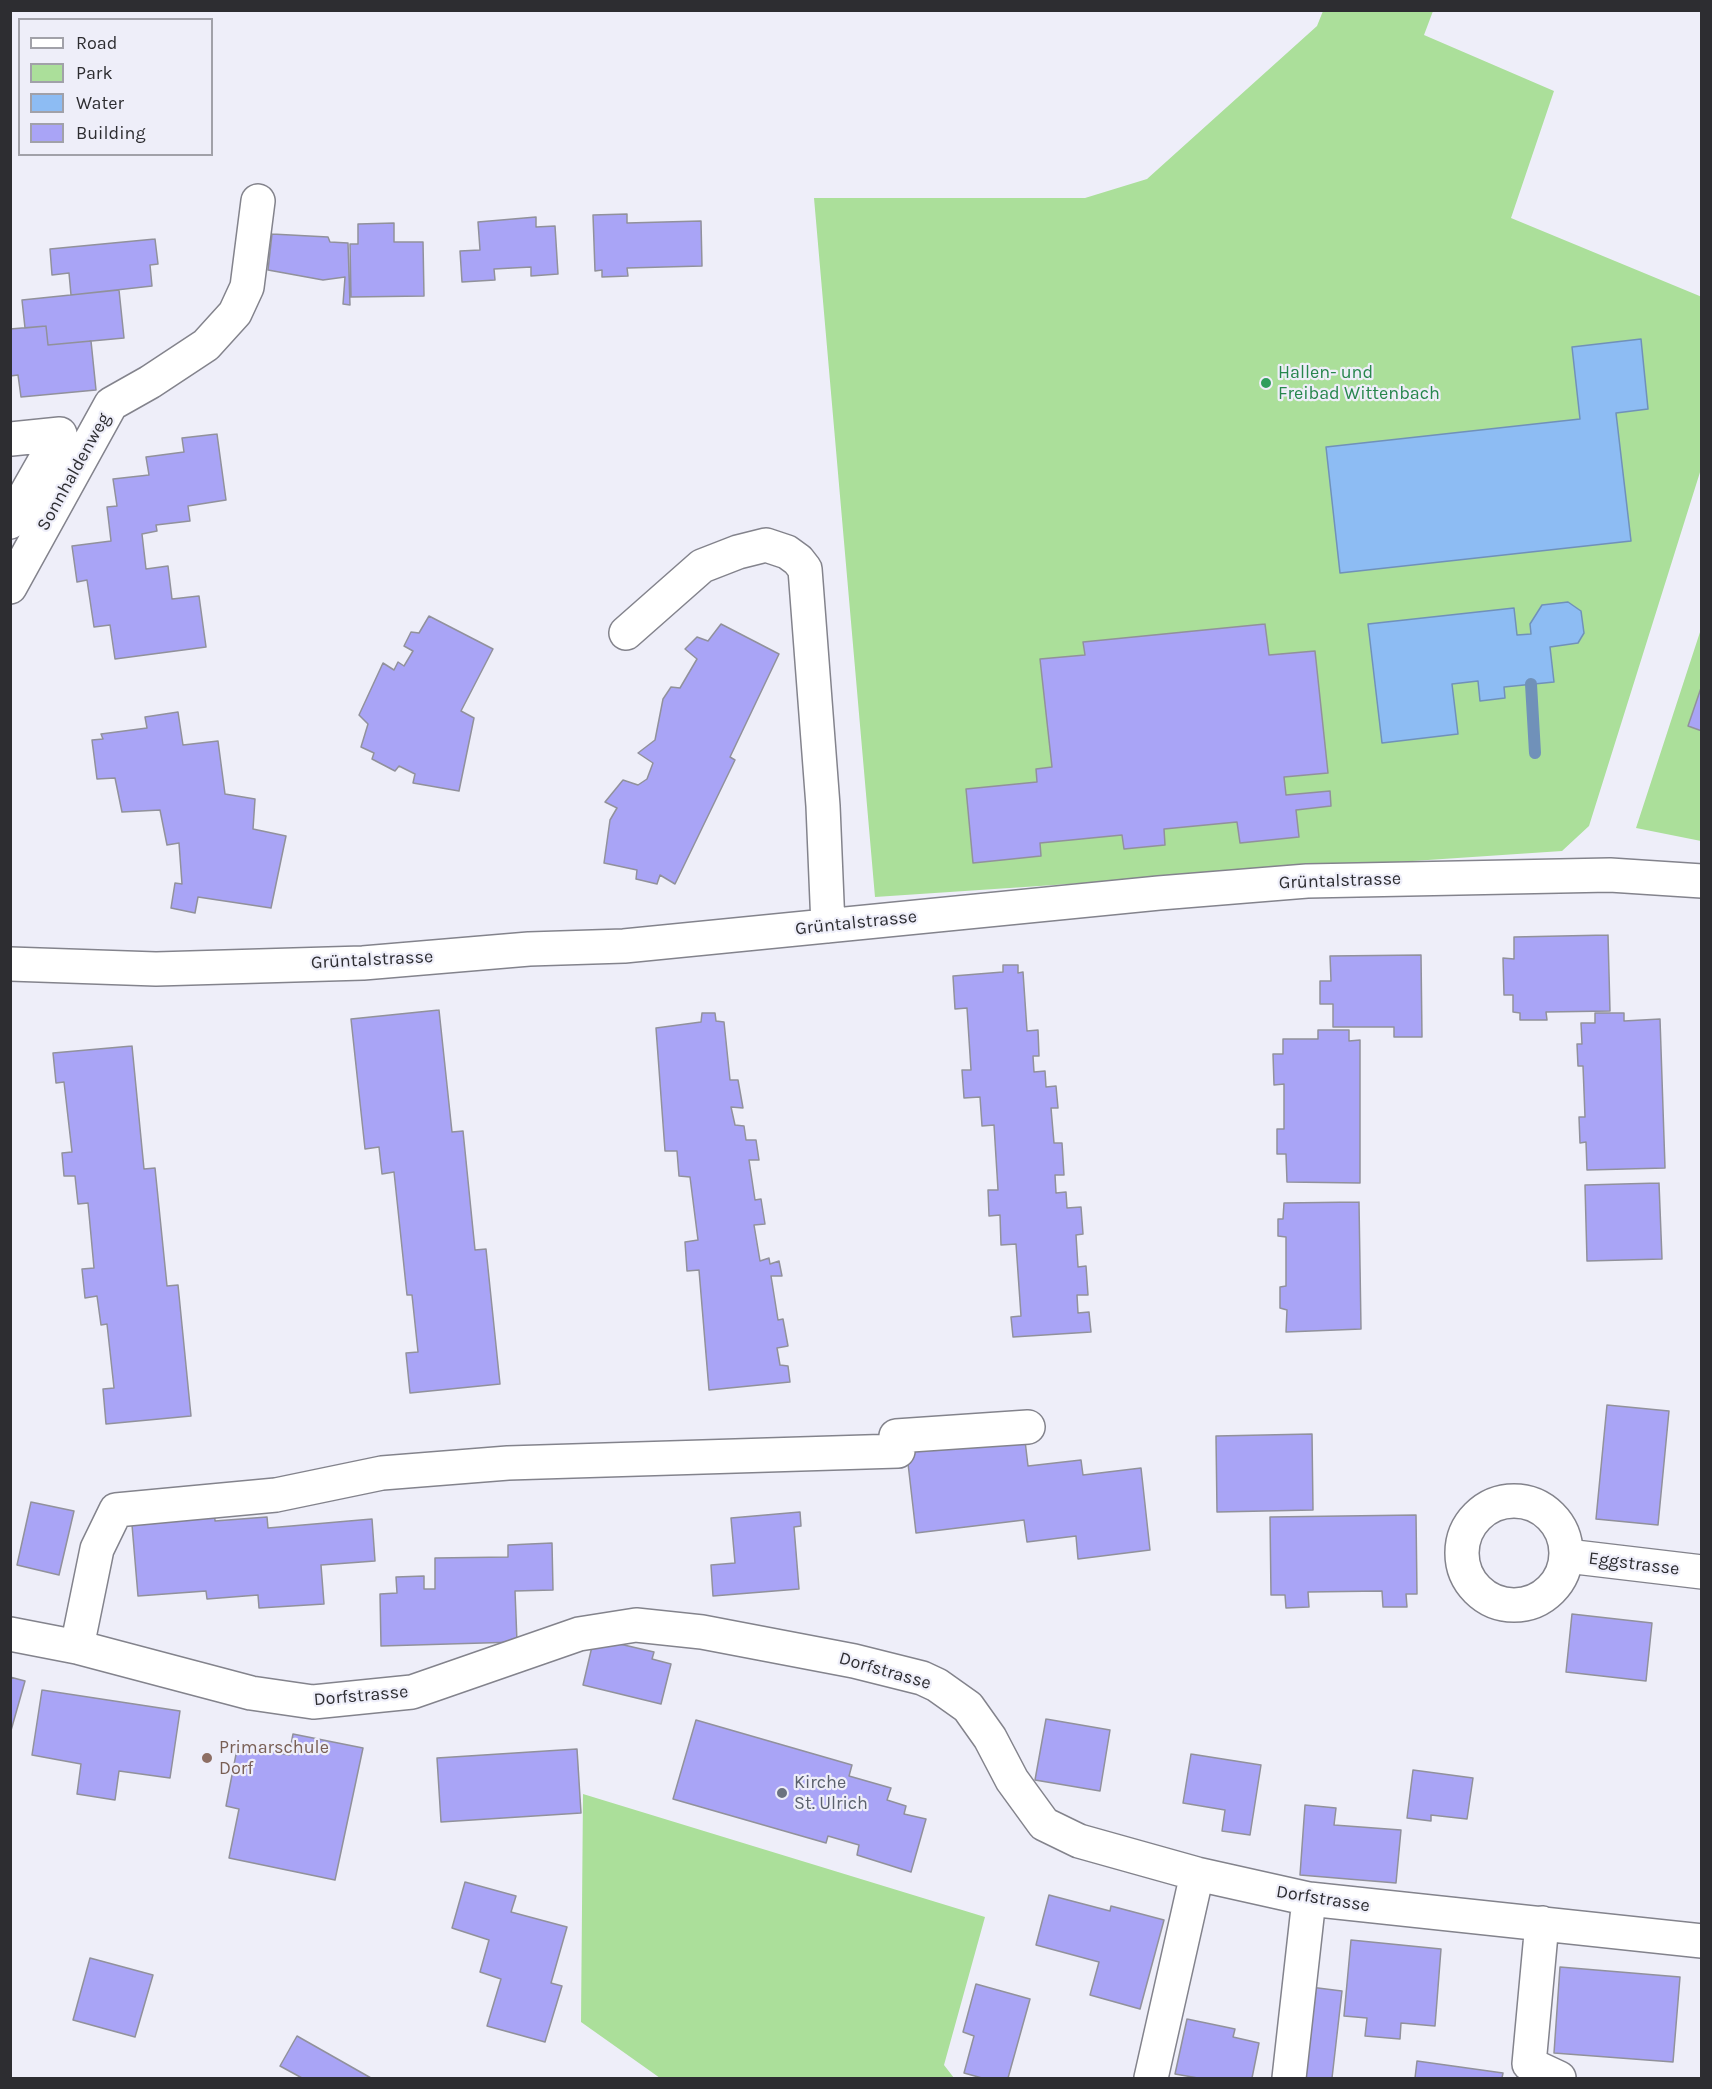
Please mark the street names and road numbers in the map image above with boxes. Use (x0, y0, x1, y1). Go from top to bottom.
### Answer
street label: Sonnhaldenweg (33, 409, 115, 535)
street label: Grüntalstrasse (1278, 868, 1402, 894)
street label: Grüntalstrasse (794, 906, 918, 940)
street label: Grüntalstrasse (310, 946, 434, 974)
street label: Eggstrasse (1587, 1548, 1681, 1580)
street label: Dorfstrasse (836, 1648, 934, 1694)
street label: Dorfstrasse (313, 1681, 409, 1711)
street label: Dorfstrasse (1275, 1881, 1371, 1917)

